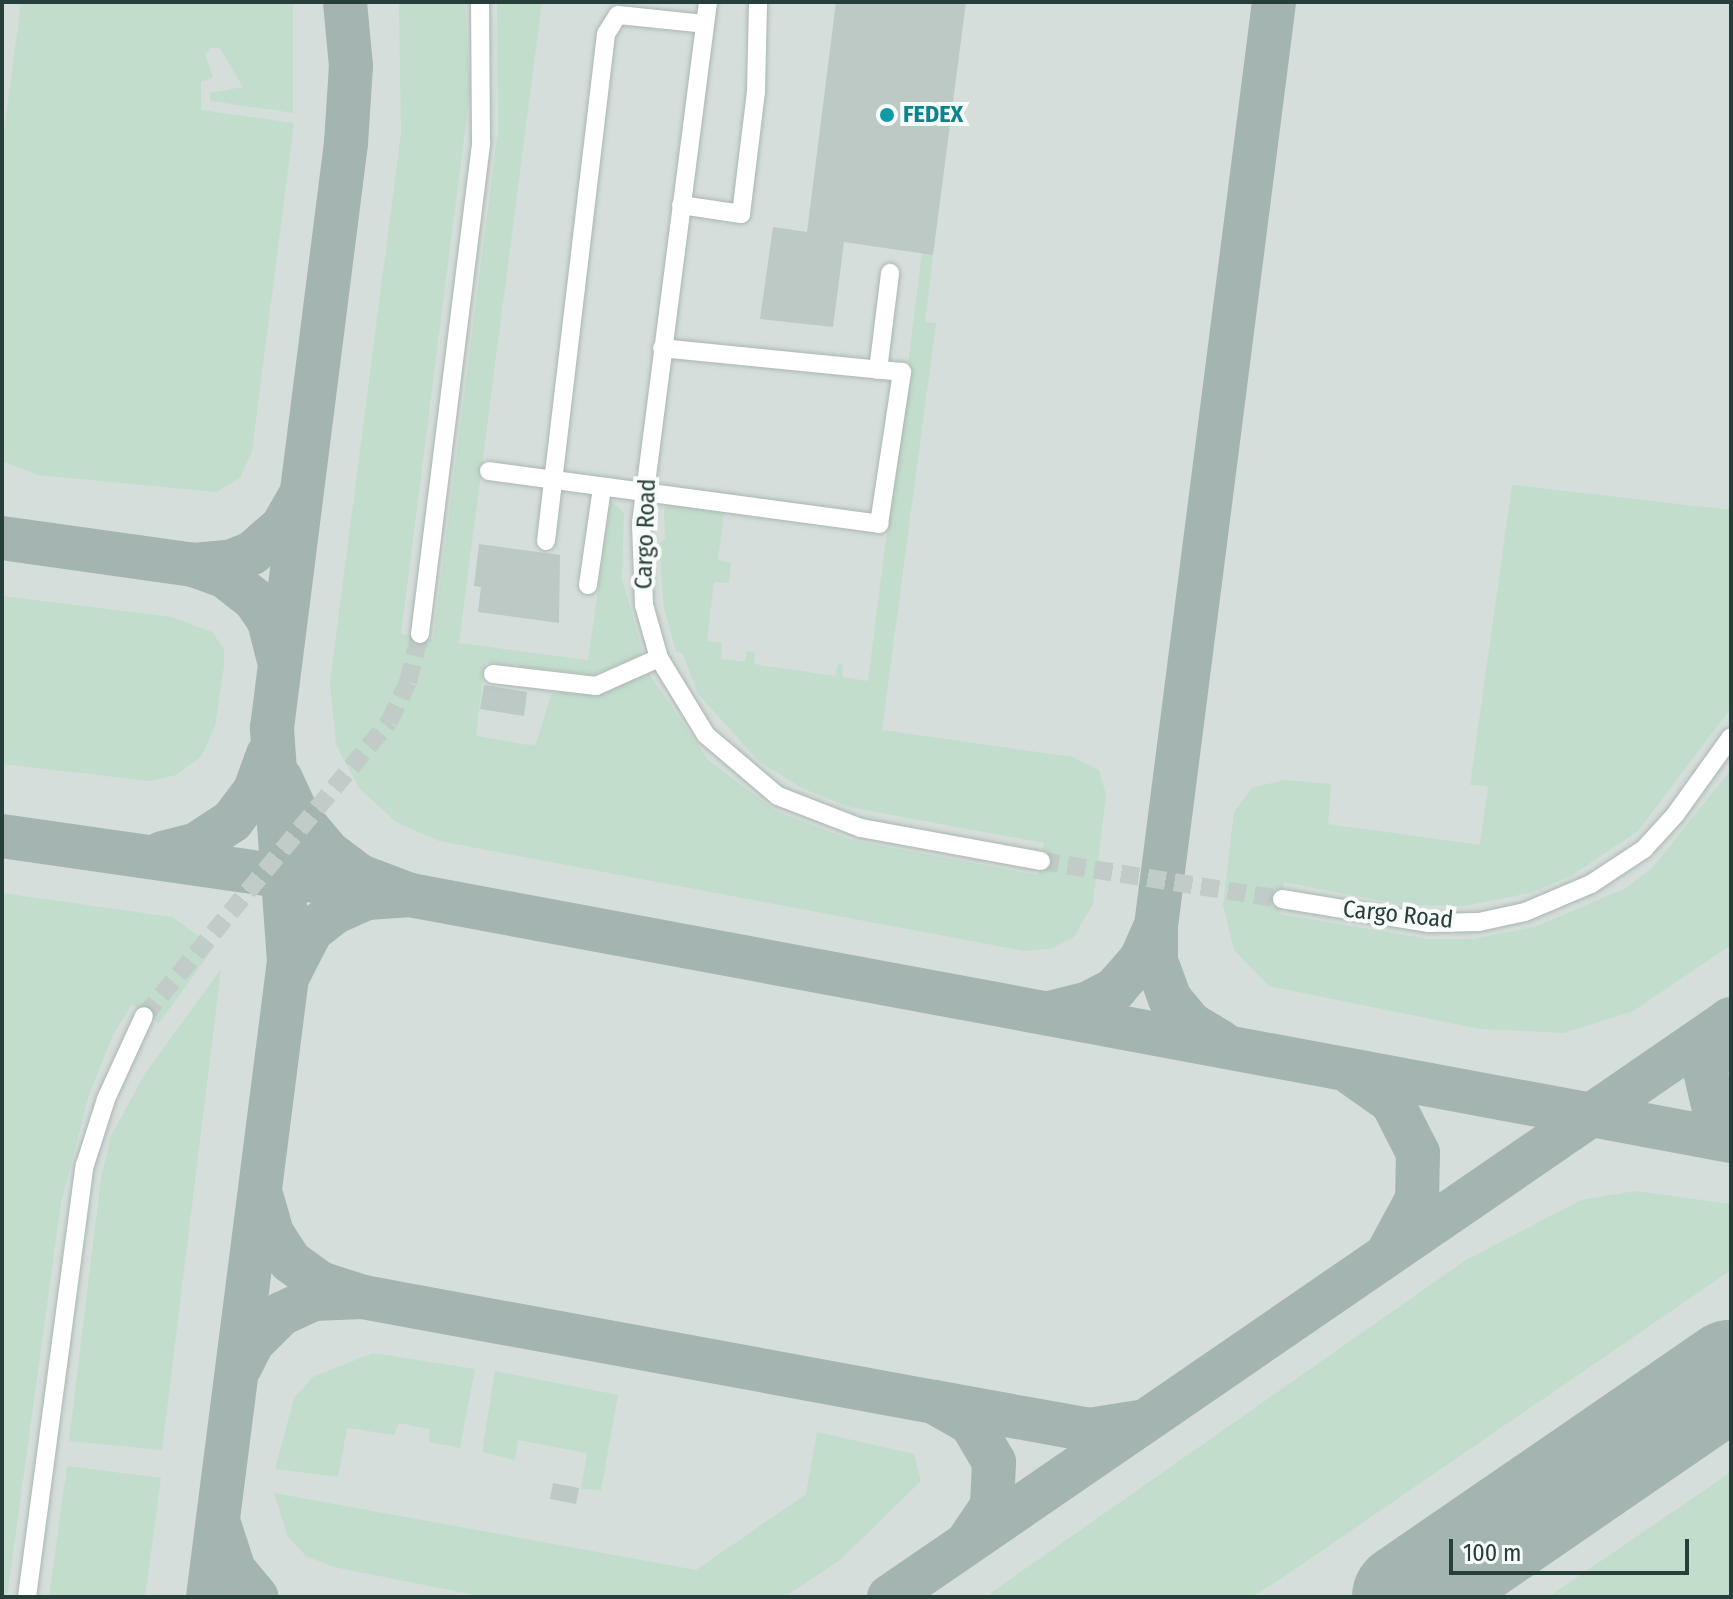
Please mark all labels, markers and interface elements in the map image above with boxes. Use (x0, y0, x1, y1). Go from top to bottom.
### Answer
place label: FEDEX (903, 101, 963, 129)
marker: FEDEX (878, 106, 896, 124)
street label: Cargo Road (630, 478, 662, 590)
street label: Cargo Road (1341, 895, 1455, 935)
scale bar (1453, 1523, 1693, 1573)
text: 100 m (1463, 1539, 1521, 1567)

